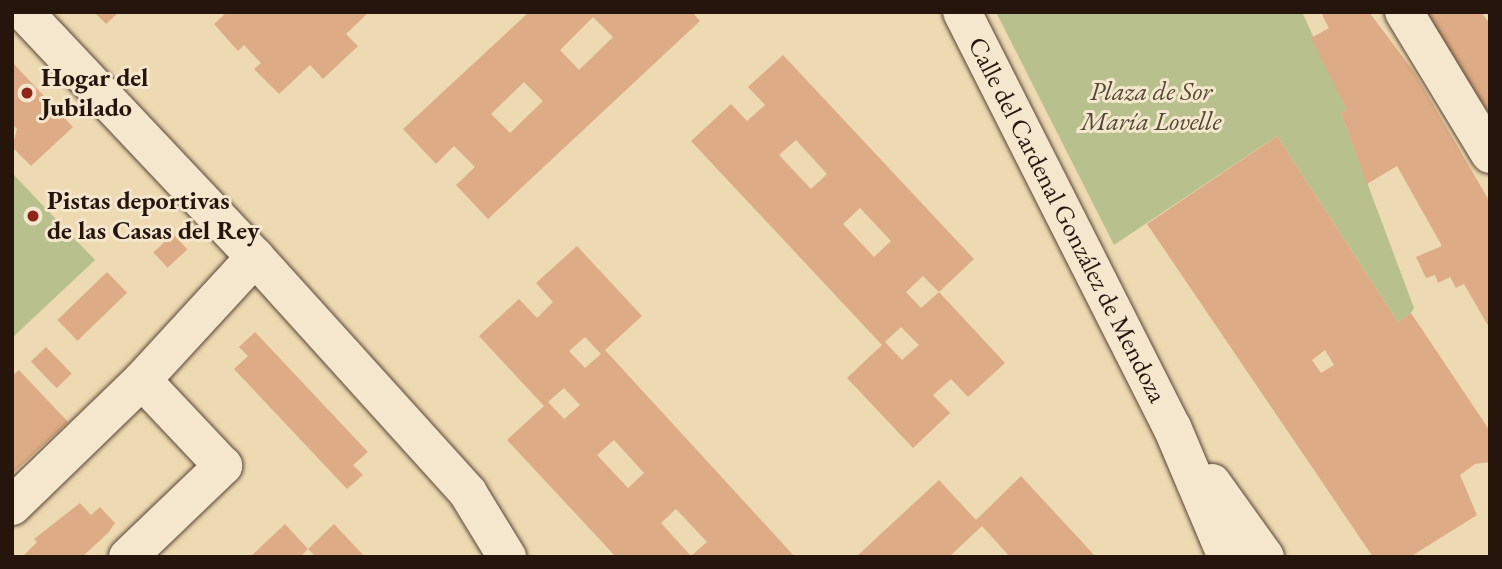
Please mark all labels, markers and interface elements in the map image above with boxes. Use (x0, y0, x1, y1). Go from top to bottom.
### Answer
street label: Calle del Cardenal González de Mendoza (961, 32, 1173, 408)
place label: Hogar del Jubilado (41, 62, 148, 124)
park label: Plaza de Sor María Lovelle (1081, 76, 1221, 138)
marker: Hogar del Jubilado (19, 85, 35, 101)
place label: Pistas deportivas de las Casas del Rey (47, 185, 260, 246)
marker: Pistas deportivas de las Casas del Rey (25, 208, 41, 224)

